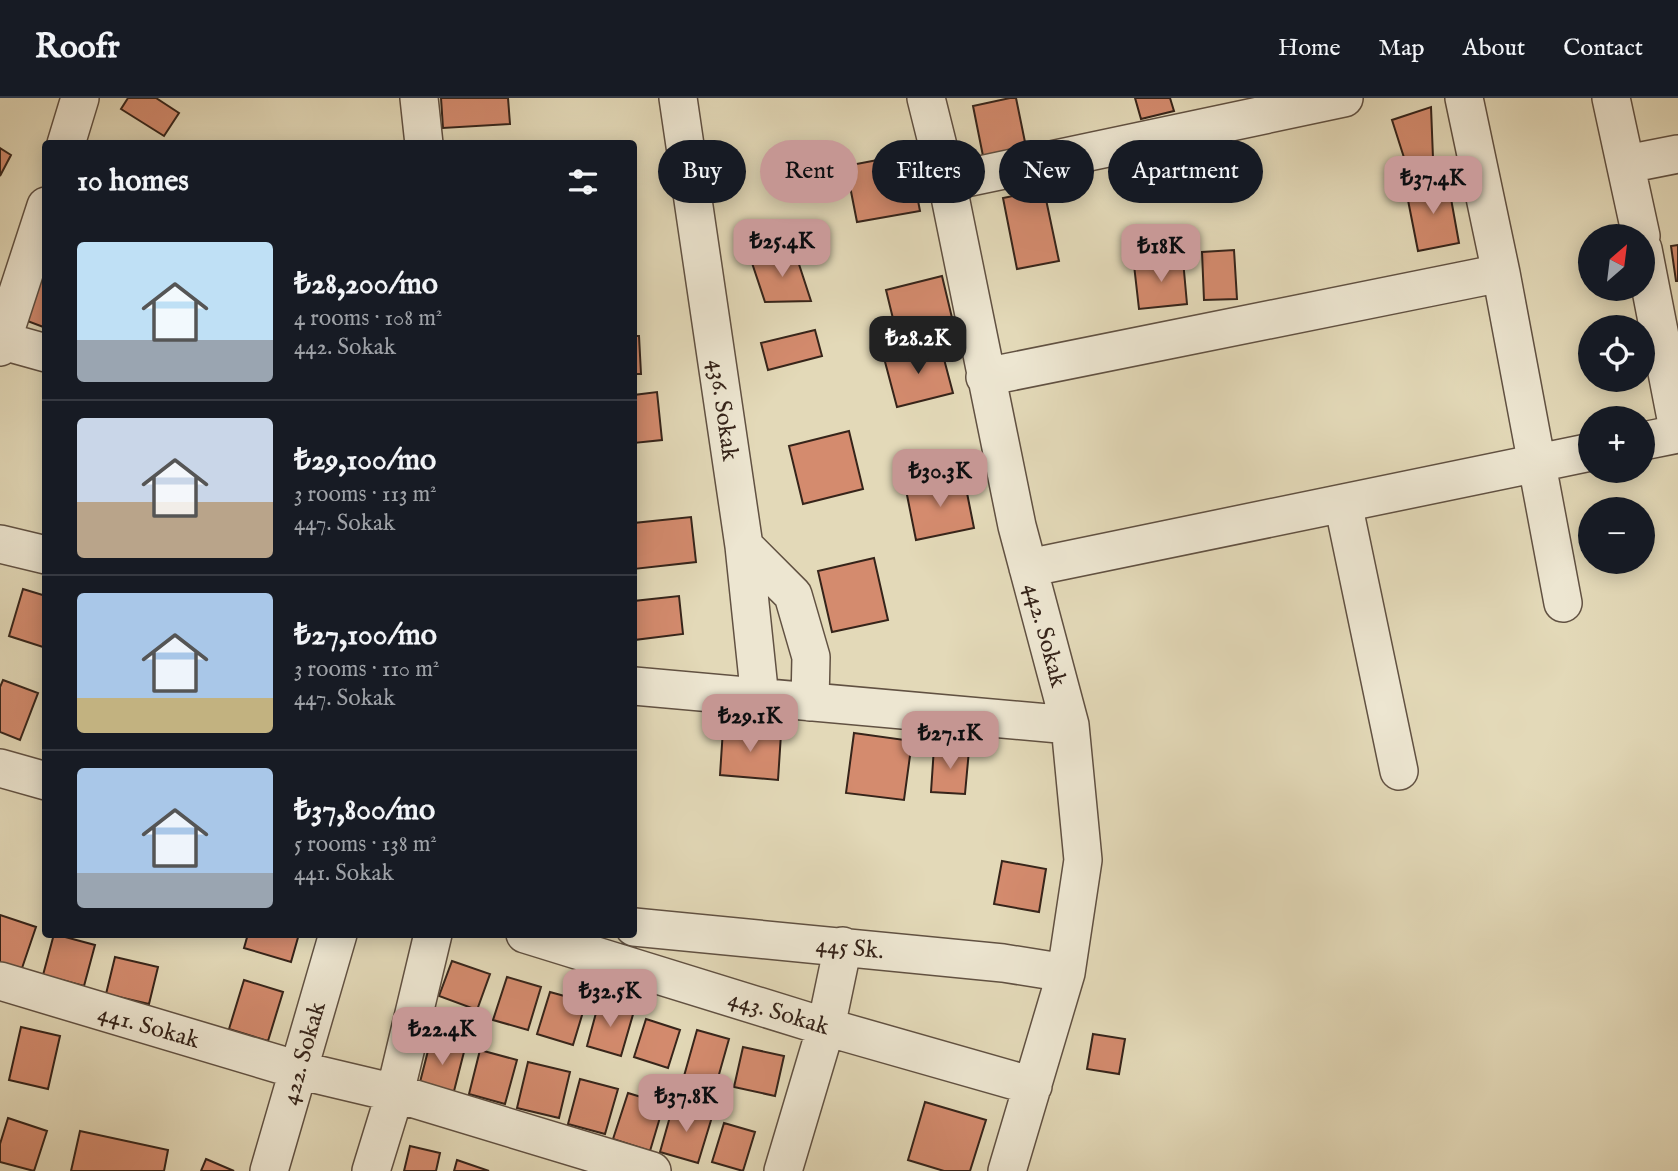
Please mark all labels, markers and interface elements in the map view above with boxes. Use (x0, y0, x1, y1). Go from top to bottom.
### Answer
text: Roofr (35, 27, 120, 69)
text: Home (1278, 33, 1341, 64)
text: Map (1379, 33, 1425, 64)
text: About (1463, 33, 1525, 64)
text: Contact (1563, 33, 1643, 64)
chip: Buy (658, 140, 746, 203)
chip: Rent (760, 140, 858, 203)
chip: Filters (872, 140, 985, 203)
chip: New (999, 140, 1094, 203)
chip: Apartment (1108, 140, 1263, 203)
pin: ₺37.4K (1376, 156, 1490, 216)
text: 10 homes (77, 163, 189, 201)
icon: filters (564, 163, 602, 201)
text: ₺37.4K (1400, 164, 1466, 193)
pin: ₺25.4K (725, 220, 839, 279)
north arrow (1578, 224, 1656, 301)
map controls (1578, 224, 1655, 574)
pin: ₺18K (1120, 225, 1202, 284)
text: ₺25.4K (749, 227, 815, 256)
text: ₺18K (1137, 232, 1185, 261)
text: ₺28,200/mo (294, 266, 438, 304)
icon: home (133, 270, 217, 354)
text: 4 rooms · 108 m² (294, 304, 442, 333)
button: locate (1578, 315, 1655, 392)
pin: ₺28.2K (861, 316, 975, 376)
text: ₺28.2K (885, 324, 951, 353)
text: 442. Sokak (294, 333, 396, 362)
street label: 436. Sokak (700, 357, 745, 463)
button: + (1578, 406, 1655, 483)
text: ₺29,100/mo (294, 442, 436, 480)
icon: home (133, 446, 217, 530)
pin: ₺30.3K (883, 450, 997, 509)
text: ₺30.3K (908, 457, 972, 486)
text: 3 rooms · 113 m² (294, 480, 437, 509)
button: − (1578, 497, 1655, 574)
text: 447. Sokak (294, 509, 395, 538)
street label: 442. Sokak (1016, 580, 1073, 691)
text: ₺27,100/mo (294, 617, 437, 655)
icon: home (133, 621, 217, 705)
text: 3 rooms · 110 m² (294, 655, 439, 684)
text: 447. Sokak (294, 684, 395, 713)
pin: ₺29.1K (693, 694, 807, 754)
text: ₺29.1K (718, 702, 782, 731)
pin: ₺27.1K (893, 712, 1007, 771)
text: ₺27.1K (918, 719, 982, 748)
text: ₺37,800/mo (294, 792, 435, 830)
icon: home (133, 796, 217, 880)
text: 5 rooms · 138 m² (294, 830, 437, 859)
text: 441. Sokak (294, 859, 394, 888)
street label: 445 Sk. (814, 930, 885, 967)
pin: ₺32.5K (553, 970, 667, 1029)
text: ₺32.5K (579, 977, 641, 1006)
street label: 443. Sokak (724, 983, 833, 1044)
street label: 441. Sokak (94, 998, 203, 1057)
street label: 422. Sokak (275, 998, 334, 1109)
pin: ₺22.4K (385, 1007, 499, 1067)
text: ₺22.4K (408, 1015, 476, 1044)
pin: ₺37.8K (629, 1074, 743, 1134)
text: ₺37.8K (654, 1082, 718, 1111)

